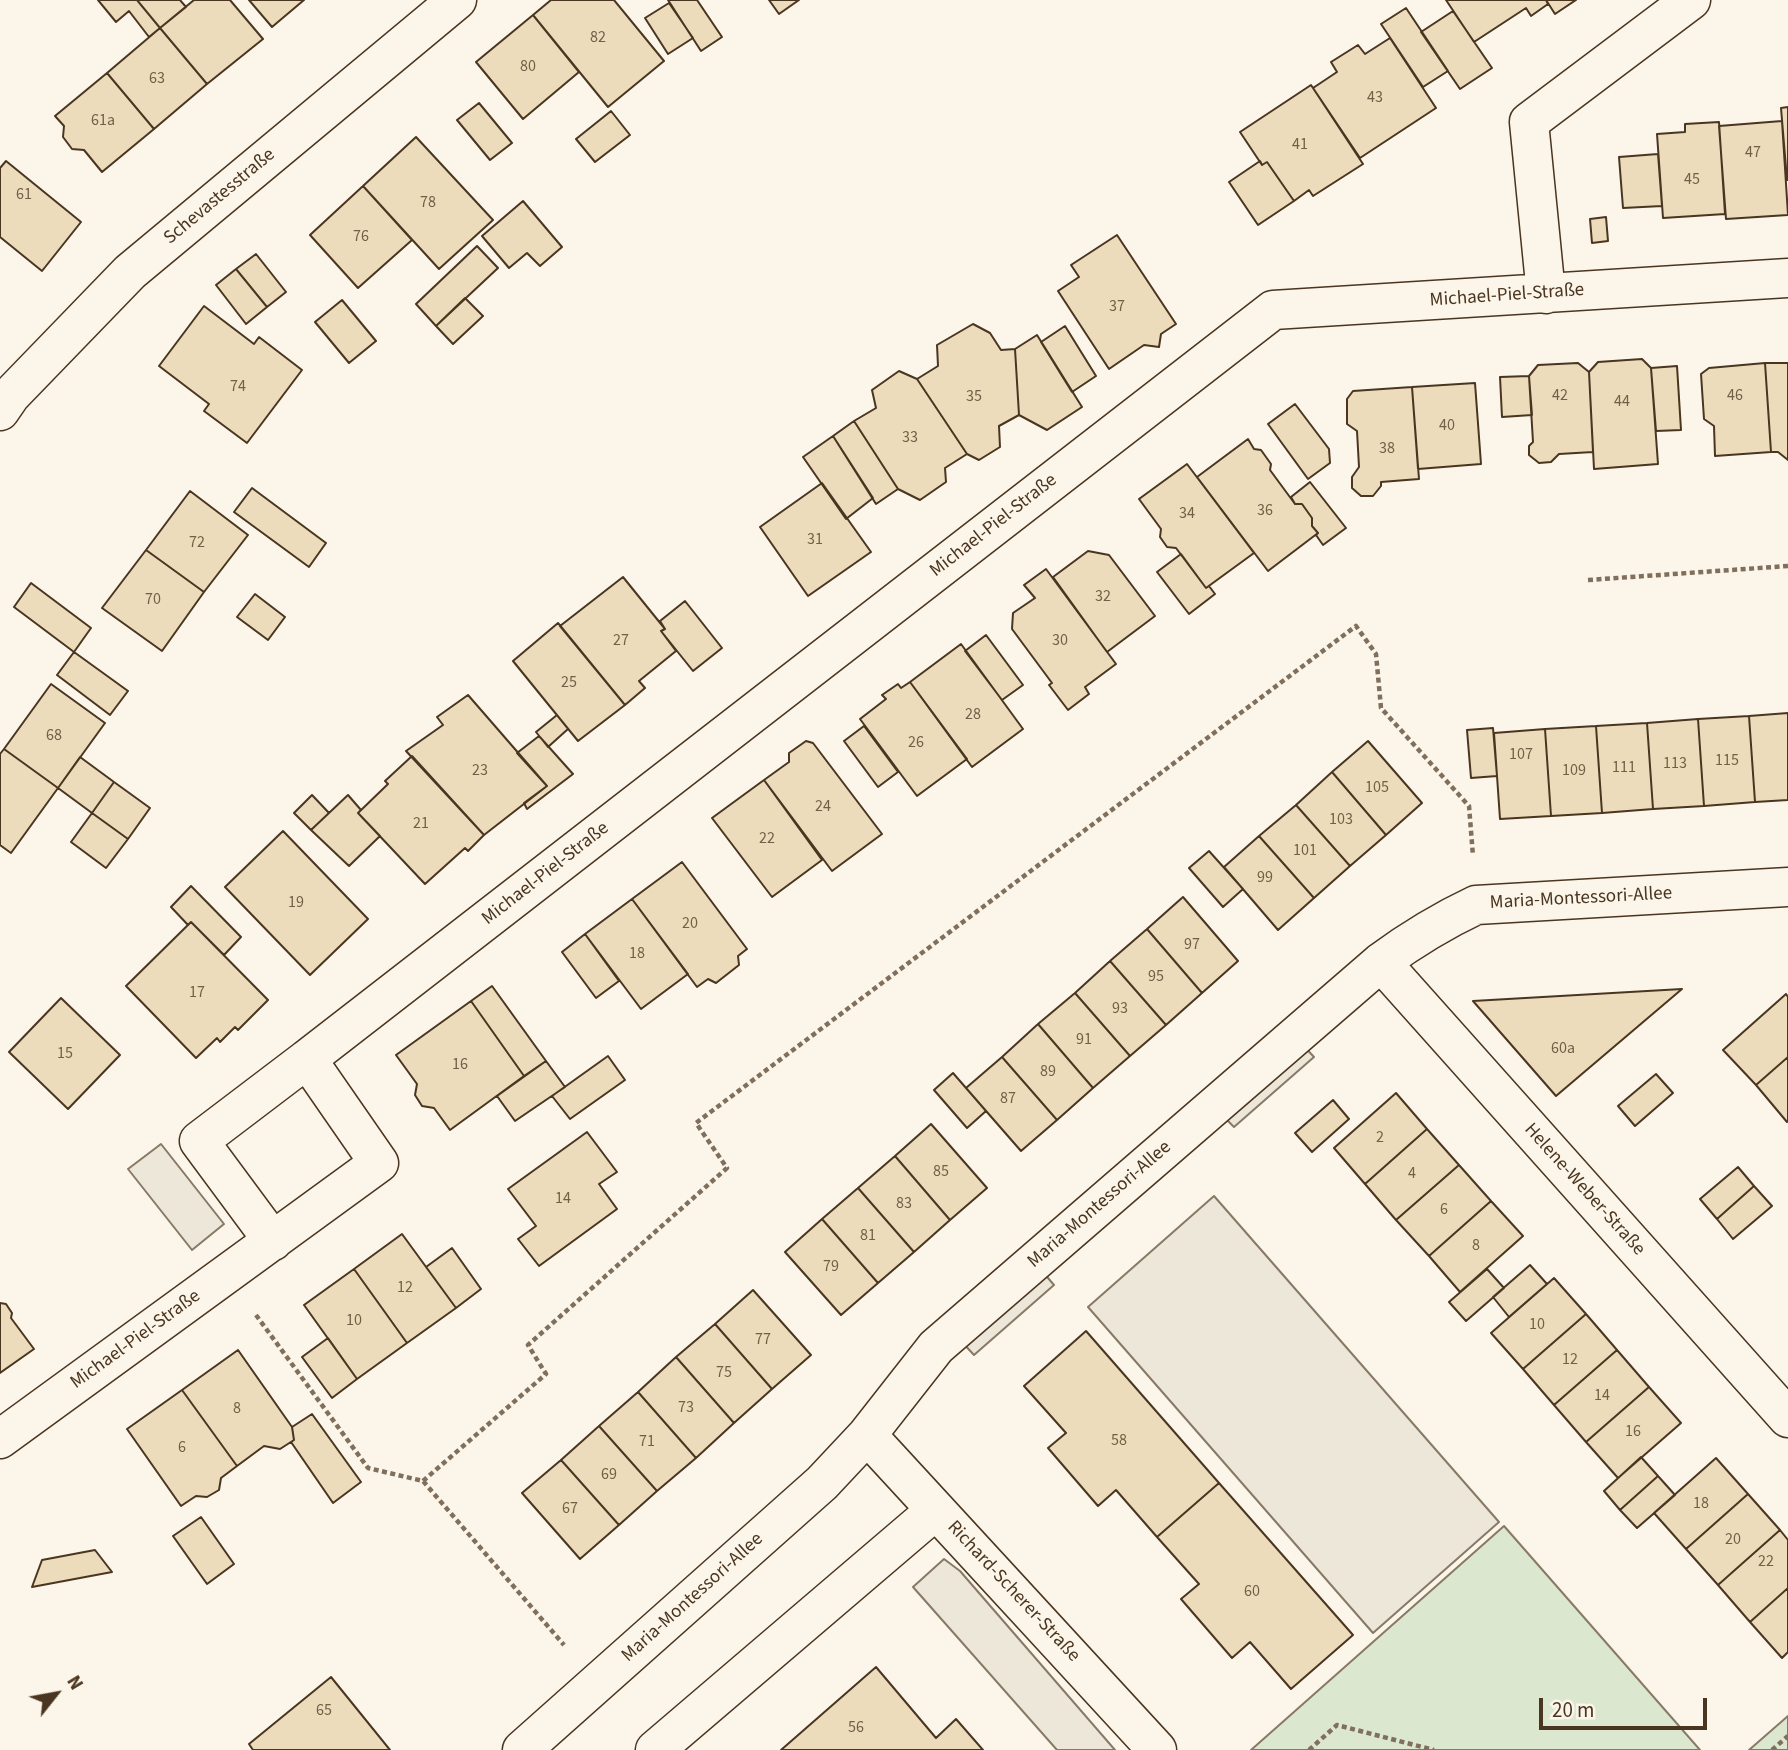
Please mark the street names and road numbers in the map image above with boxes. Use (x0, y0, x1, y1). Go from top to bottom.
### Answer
street label: Schevastesstraße (160, 144, 280, 250)
street label: Michael-Piel-Straße (1429, 279, 1585, 313)
street label: Michael-Piel-Straße (926, 469, 1062, 583)
street label: Michael-Piel-Straße (478, 817, 614, 931)
street label: Maria-Montessori-Allee (1489, 883, 1673, 915)
street label: Helene-Weber-Straße (1519, 1119, 1649, 1261)
street label: Maria-Montessori-Allee (1024, 1137, 1176, 1273)
street label: Michael-Piel-Straße (67, 1285, 205, 1395)
street label: Richard-Scherer-Straße (942, 1517, 1084, 1667)
street label: Maria-Montessori-Allee (618, 1528, 768, 1668)

